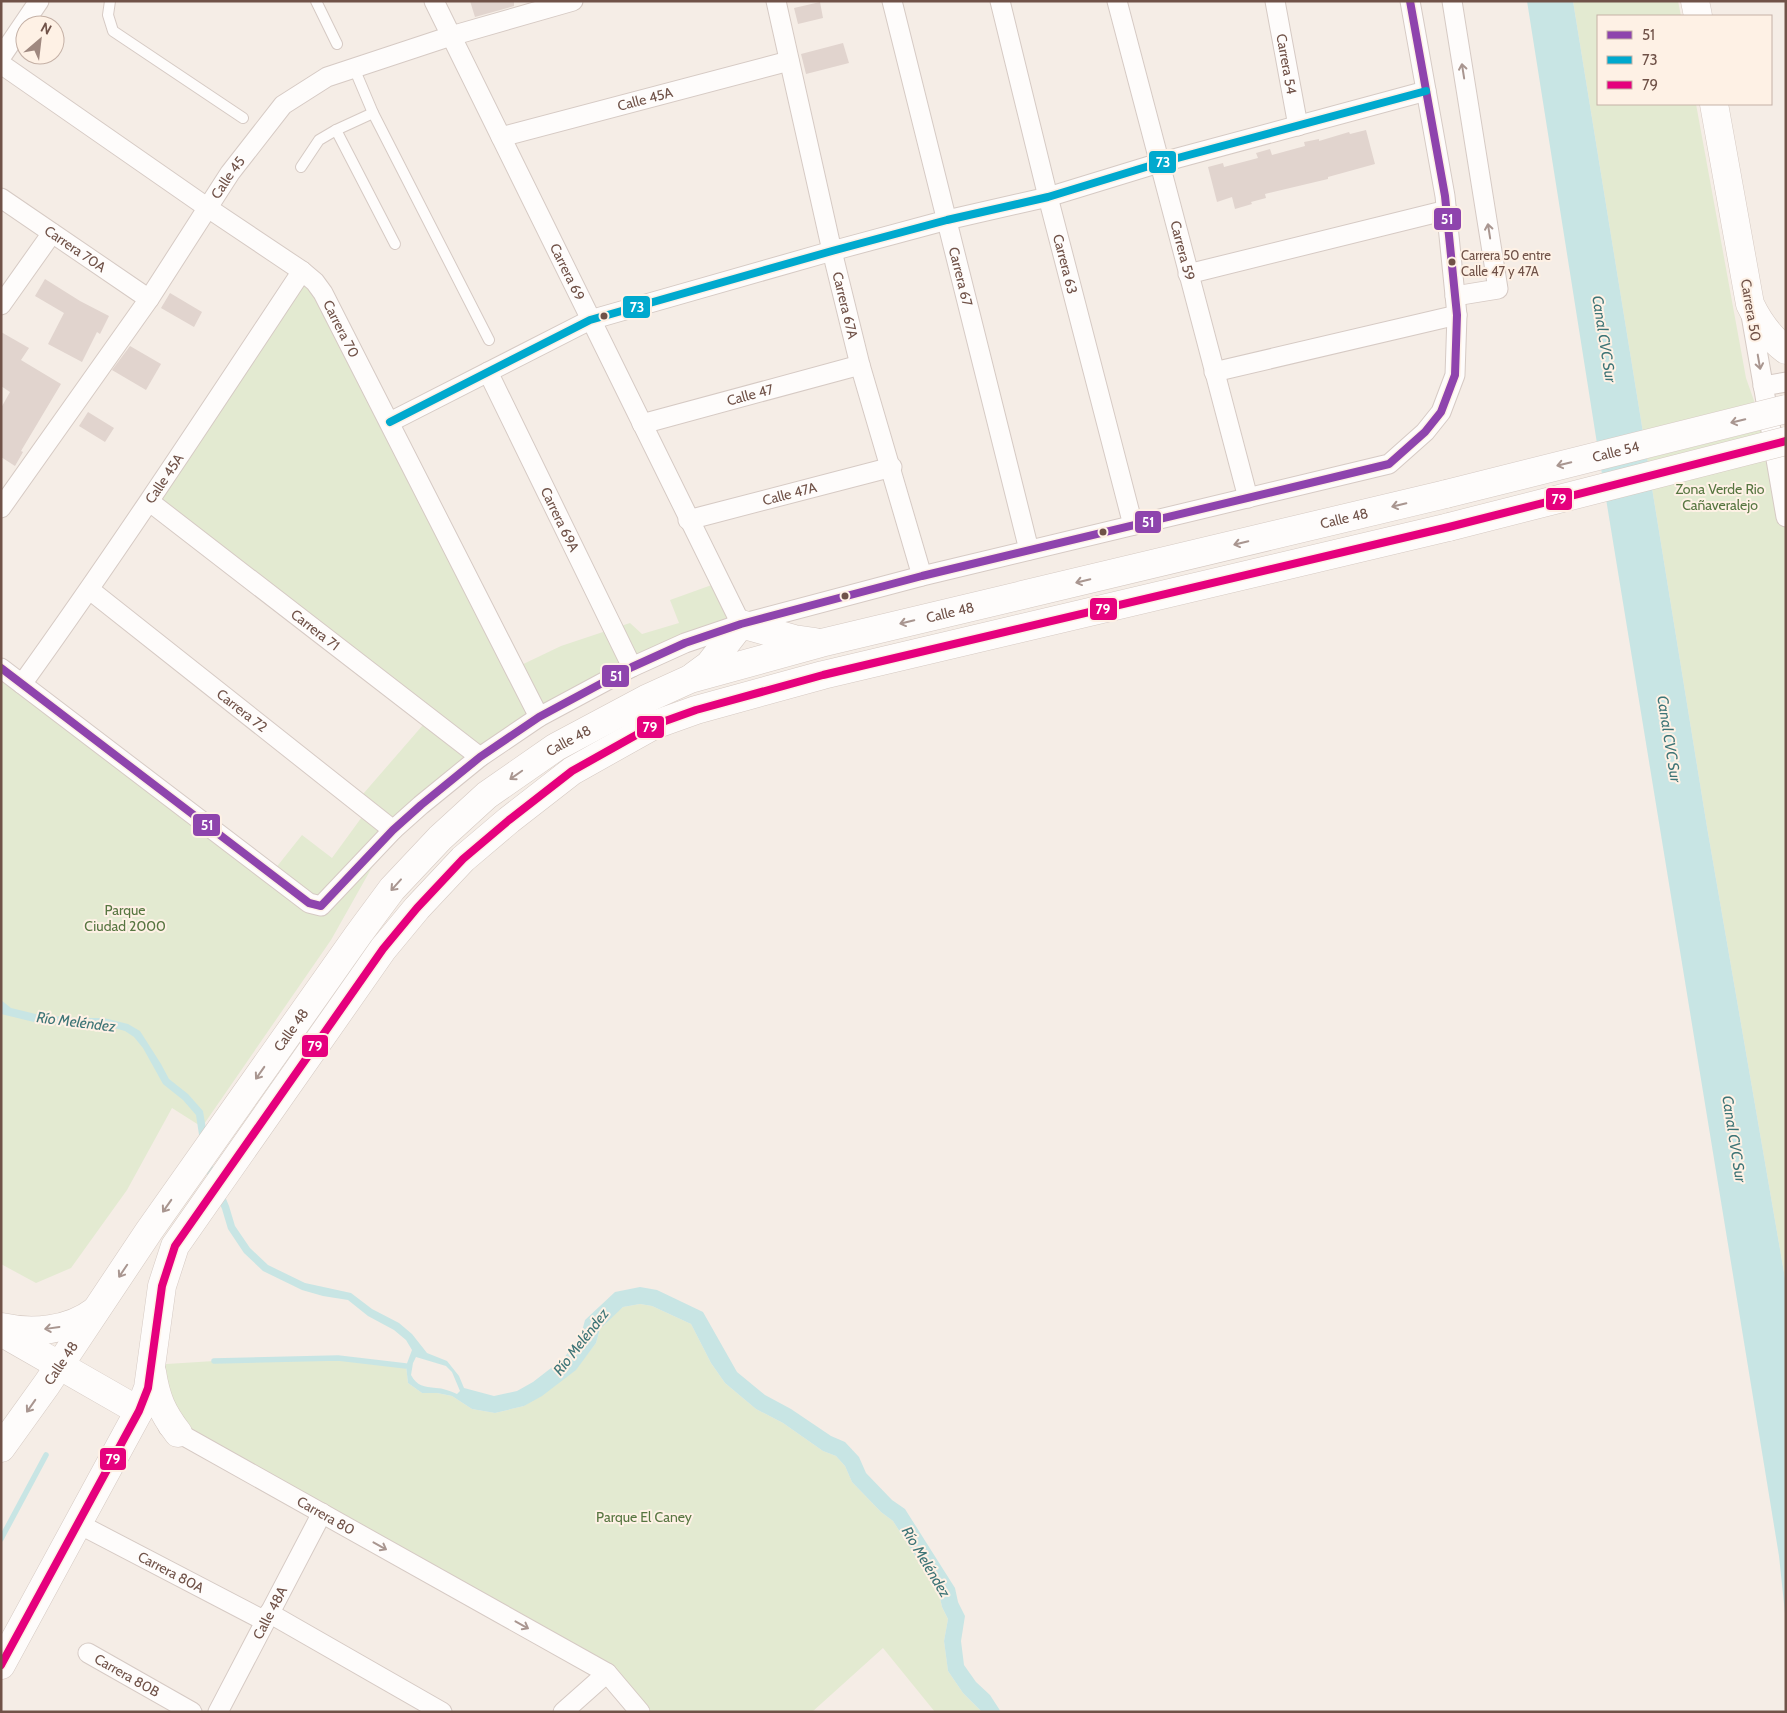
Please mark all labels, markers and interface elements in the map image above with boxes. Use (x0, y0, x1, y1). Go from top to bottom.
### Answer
north arrow (15, 15, 65, 65)
legend (1597, 15, 1772, 105)
text: N (38, 18, 55, 39)
text: 51 (1642, 26, 1655, 44)
street label: Carrera 54 (1272, 32, 1301, 96)
text: 73 (1642, 51, 1658, 69)
one-way arrow (1458, 63, 1468, 79)
text: 79 (1642, 76, 1658, 94)
street label: Calle 45A (615, 83, 675, 115)
line badge: 73 (1148, 150, 1177, 174)
street label: Calle 45 (207, 152, 249, 202)
text: 73 (1156, 153, 1170, 171)
line badge: 51 (1433, 207, 1462, 231)
text: 51 (1441, 210, 1453, 228)
street label: Carrera 59 (1166, 219, 1199, 282)
street label: Carrera 70A (41, 221, 110, 276)
one-way arrow (1484, 224, 1494, 240)
street label: Carrera 63 (1049, 232, 1082, 296)
street label: Carrera 69 (546, 240, 589, 303)
street label: Carrera 67 (945, 245, 977, 308)
place label: Carrera 50 entre Calle 47 y 47A (1461, 247, 1551, 279)
marker: Carrera 50 entre Calle 47 y 47A (1447, 257, 1457, 267)
street label: Carrera 67A (828, 270, 862, 341)
street label: Carrera 50 (1737, 278, 1765, 343)
water label: Canal CVC Sur (1588, 294, 1620, 385)
line badge: 73 (622, 295, 651, 319)
street label: Carrera 70 (319, 297, 363, 361)
text: 73 (630, 298, 644, 316)
unlabelled marker (599, 311, 609, 321)
one-way arrow (1755, 354, 1765, 370)
street label: Calle 47 (725, 380, 775, 410)
one-way arrow (1731, 417, 1747, 426)
street label: Calle 54 (1590, 437, 1641, 466)
street label: Calle 45A (141, 450, 188, 507)
one-way arrow (1556, 460, 1572, 470)
street label: Calle 47A (761, 478, 819, 509)
park label: Zona Verde Rio Cañaveralejo (1676, 480, 1765, 514)
street label: Carrera 69A (537, 484, 583, 555)
line badge: 79 (1545, 487, 1573, 511)
text: 79 (1551, 490, 1567, 508)
one-way arrow (1391, 501, 1407, 510)
street label: Calle 48 (1318, 504, 1370, 533)
line badge: 51 (1134, 510, 1162, 534)
text: 51 (1142, 513, 1154, 531)
unlabelled marker (1098, 527, 1108, 537)
one-way arrow (1233, 539, 1249, 548)
one-way arrow (1075, 577, 1091, 586)
unlabelled marker (840, 591, 850, 601)
line badge: 79 (1089, 597, 1118, 621)
street label: Calle 48 (924, 598, 976, 627)
text: 79 (1095, 600, 1111, 618)
street label: Carrera 71 (287, 605, 343, 654)
one-way arrow (900, 618, 916, 627)
line badge: 51 (601, 664, 630, 688)
text: 51 (610, 667, 622, 685)
street label: Carrera 72 (213, 685, 271, 736)
water label: Canal CVC Sur (1653, 694, 1685, 785)
line badge: 79 (636, 715, 665, 739)
text: 79 (642, 718, 658, 736)
street label: Calle 48 (542, 721, 594, 760)
one-way arrow (509, 770, 523, 780)
line badge: 51 (192, 813, 221, 837)
text: 51 (201, 816, 213, 834)
one-way arrow (390, 878, 402, 891)
park label: Parque Ciudad 2000 (84, 901, 166, 935)
street label: Calle 48 (270, 1005, 312, 1055)
water label: Río Meléndez (35, 1008, 117, 1036)
line badge: 79 (301, 1034, 329, 1058)
text: 79 (307, 1037, 323, 1055)
one-way arrow (255, 1066, 265, 1080)
water label: Canal CVC Sur (1718, 1094, 1750, 1185)
one-way arrow (162, 1199, 172, 1213)
one-way arrow (118, 1263, 128, 1277)
water label: Río Meléndez (549, 1305, 613, 1379)
one-way arrow (44, 1323, 60, 1333)
street label: Calle 48 (40, 1338, 82, 1388)
one-way arrow (26, 1399, 36, 1413)
line badge: 79 (99, 1447, 127, 1471)
text: 79 (105, 1450, 121, 1468)
street label: Carrera 80 (294, 1492, 358, 1539)
park label: Parque El Caney (596, 1508, 692, 1526)
water label: Río Meléndez (898, 1523, 954, 1601)
one-way arrow (373, 1541, 387, 1551)
street label: Carrera 80A (135, 1547, 207, 1597)
street label: Calle 48A (249, 1583, 291, 1642)
one-way arrow (514, 1621, 529, 1630)
street label: Carrera 80B (91, 1650, 163, 1701)

